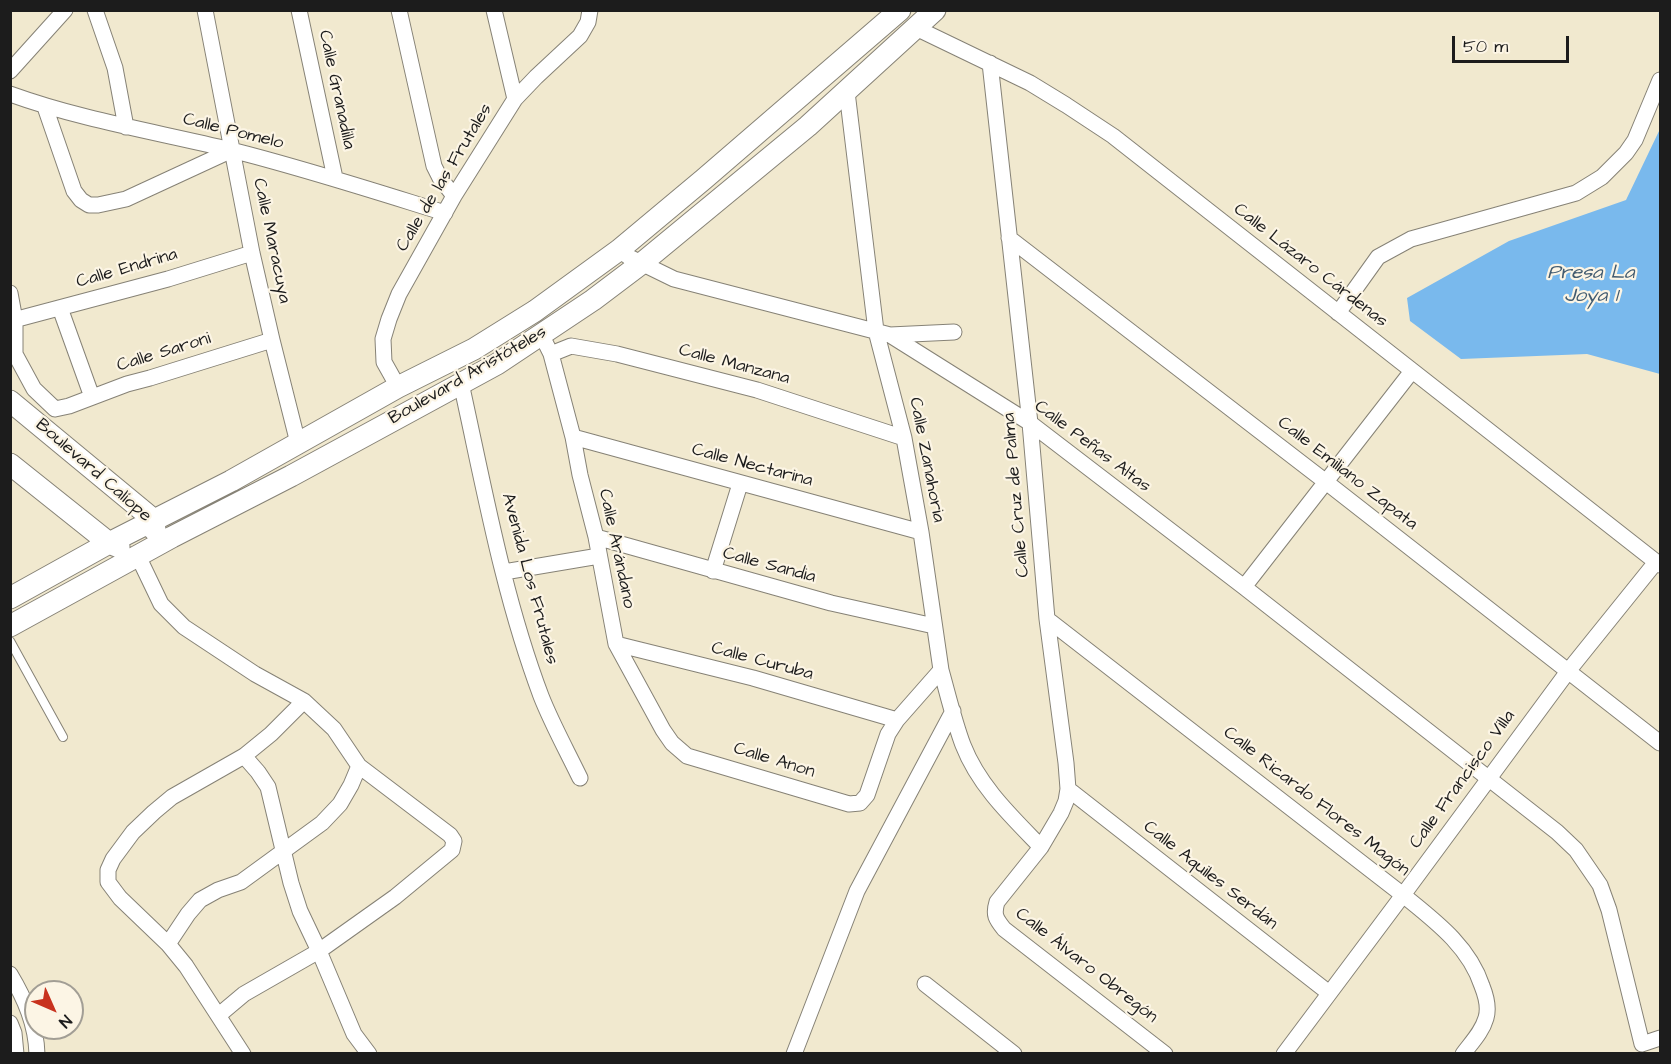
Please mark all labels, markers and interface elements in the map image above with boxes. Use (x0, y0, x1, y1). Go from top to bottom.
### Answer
scale bar (1455, 24, 1572, 62)
street label: Calle Granadilla (313, 29, 359, 151)
text: 50 m (1463, 34, 1508, 59)
street label: Calle de las Frutales (392, 100, 498, 256)
street label: Calle Pomelo (181, 109, 285, 155)
street label: Calle Maracuya (247, 177, 295, 305)
street label: Calle Lázaro Cárdenas (1229, 199, 1391, 333)
street label: Calle Endrina (74, 244, 180, 294)
water label: Presa La Joya 1 (1548, 262, 1634, 309)
street label: Boulevard Aristóteles (385, 322, 551, 430)
street label: Calle Saroni (114, 328, 214, 378)
street label: Calle Manzana (676, 340, 792, 390)
street label: Calle Zanahoria (903, 396, 949, 524)
street label: Calle Peñas Altas (1030, 396, 1154, 498)
street label: Calle Cruz de Palma (999, 412, 1035, 578)
street label: Calle Emiliano Zapata (1273, 413, 1421, 535)
street label: Boulevard Calíope (31, 415, 155, 527)
street label: Calle Nectarina (689, 439, 815, 493)
street label: Calle Arándano (593, 487, 639, 611)
street label: Avenida Los Frutales (496, 491, 562, 667)
street label: Calle Sandia (720, 543, 818, 589)
street label: Calle Curuba (709, 638, 815, 686)
street label: Calle Francisco Villa (1406, 707, 1520, 853)
street label: Calle Ricardo Flores Magón (1218, 722, 1414, 882)
street label: Calle Anon (731, 738, 817, 784)
street label: Calle Aquiles Serdán (1139, 817, 1281, 935)
street label: Calle Álvaro Obregón (1010, 904, 1162, 1028)
north arrow (24, 980, 84, 1040)
text: N (54, 1010, 77, 1033)

